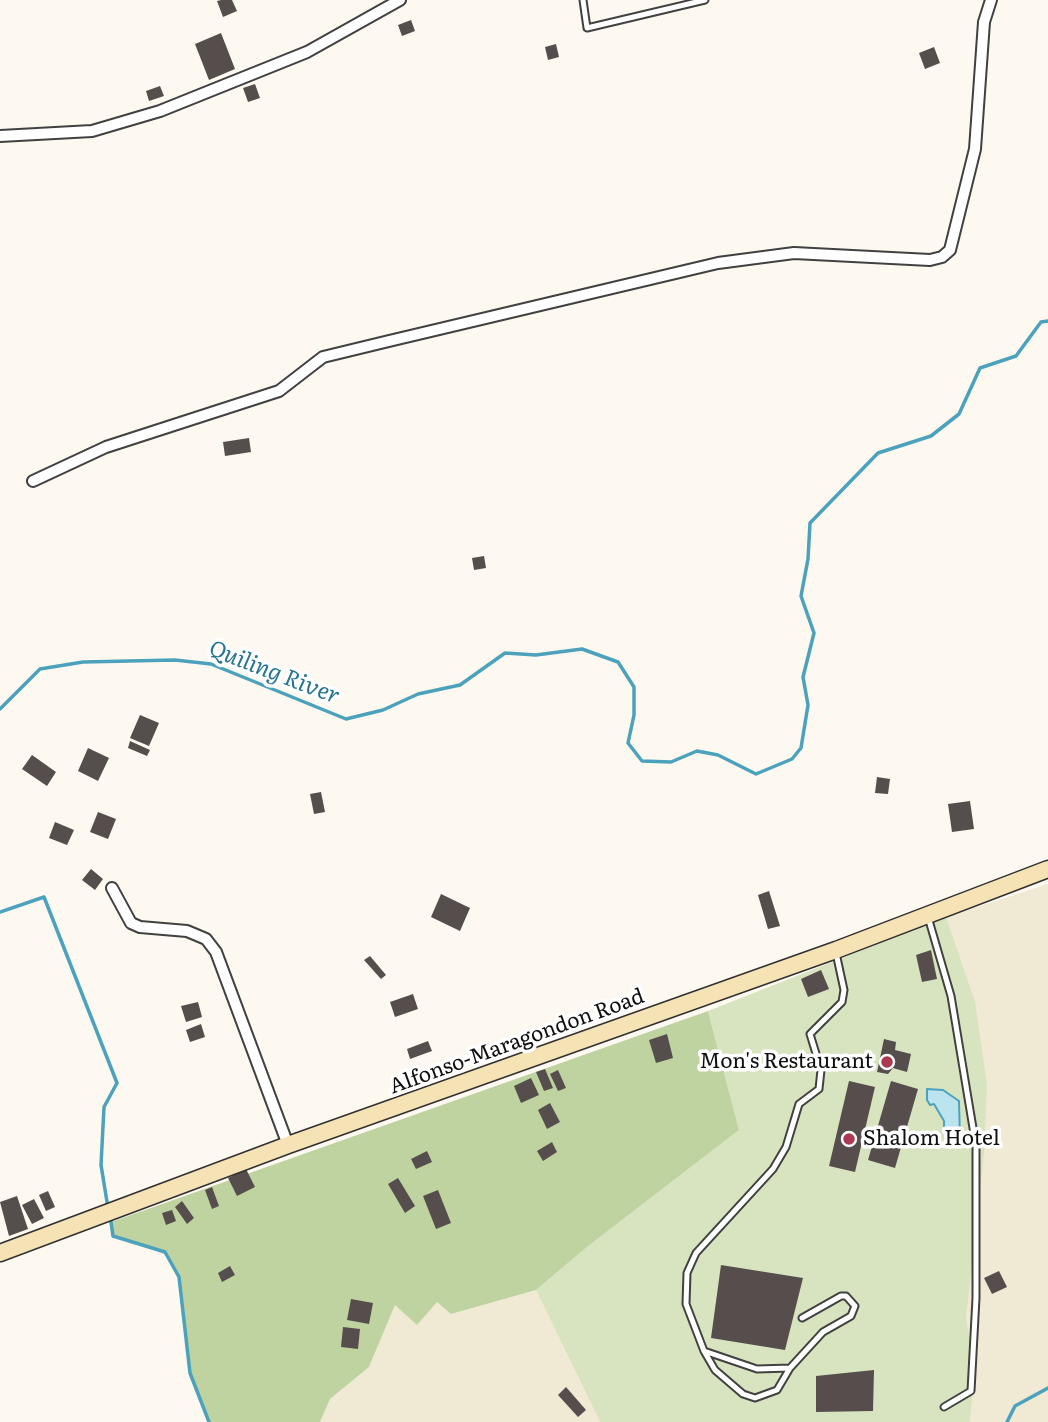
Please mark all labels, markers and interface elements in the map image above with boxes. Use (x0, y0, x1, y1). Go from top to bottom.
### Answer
water label: Quiling River (205, 635, 343, 711)
street label: Alfonso-Maragondon Road (386, 984, 648, 1100)
place label: Mon's Restaurant (700, 1049, 873, 1075)
marker: Mon's Restaurant (879, 1054, 895, 1070)
place label: Shalom Hotel (863, 1126, 1000, 1152)
marker: Shalom Hotel (841, 1131, 857, 1147)

